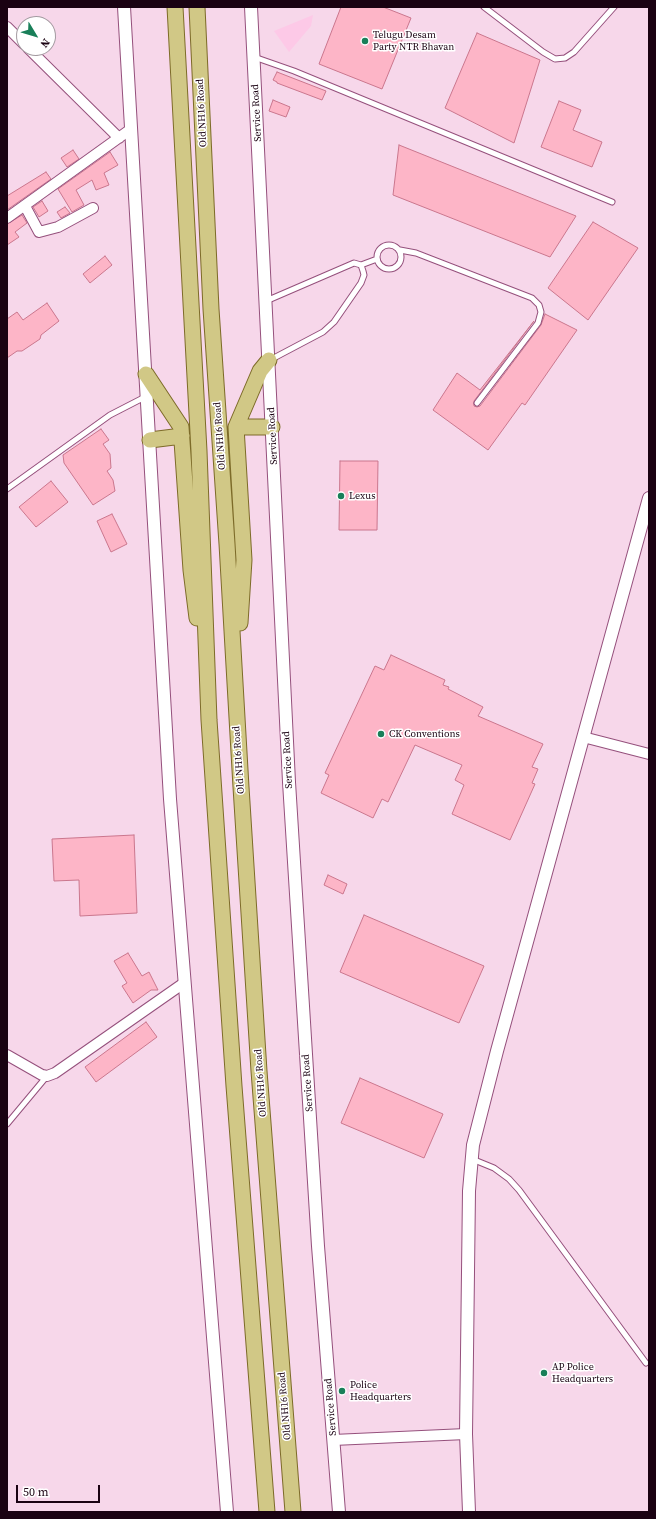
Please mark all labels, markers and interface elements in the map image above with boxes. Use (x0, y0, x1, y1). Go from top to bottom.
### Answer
north arrow (16, 16, 56, 56)
place label: Telugu Desam Party NTR Bhavan (373, 29, 454, 52)
text: N (37, 35, 53, 51)
marker: Telugu Desam Party NTR Bhavan (360, 36, 370, 46)
street label: Old NH16 Road (194, 79, 210, 147)
street label: Service Road (250, 84, 264, 142)
street label: Old NH16 Road (212, 402, 228, 470)
street label: Service Road (266, 407, 280, 465)
place label: Lexus (349, 490, 375, 502)
marker: Lexus (336, 491, 346, 501)
street label: Old NH16 Road (231, 726, 247, 794)
place label: CK Conventions (389, 728, 460, 740)
marker: CK Conventions (376, 729, 386, 739)
street label: Service Road (281, 731, 295, 789)
street label: Old NH16 Road (253, 1049, 269, 1117)
street label: Service Road (300, 1054, 316, 1112)
place label: AP Police Headquarters (552, 1361, 613, 1384)
marker: AP Police Headquarters (539, 1368, 549, 1378)
street label: Old NH16 Road (276, 1372, 294, 1440)
street label: Service Road (323, 1378, 339, 1436)
place label: Police Headquarters (350, 1379, 411, 1402)
marker: Police Headquarters (337, 1386, 347, 1396)
scale bar (18, 1477, 102, 1503)
text: 50 m (23, 1484, 49, 1500)

